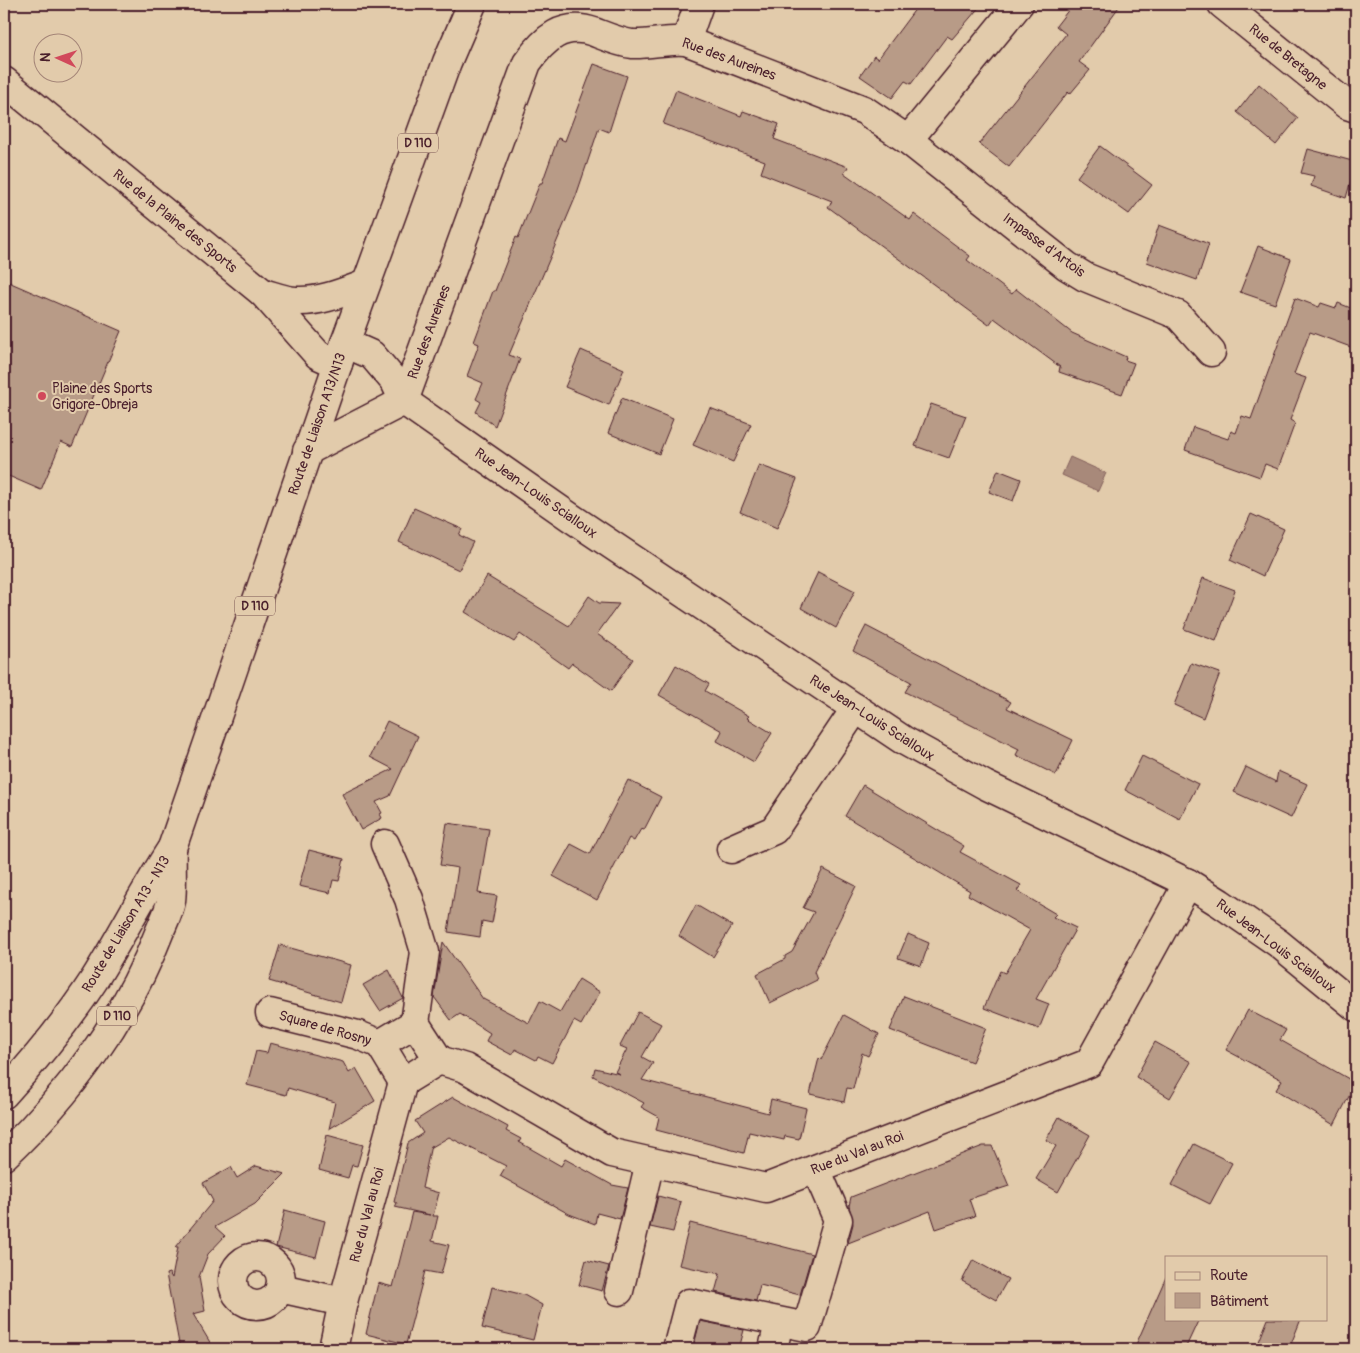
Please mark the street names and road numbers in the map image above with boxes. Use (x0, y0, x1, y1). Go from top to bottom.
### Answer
street label: Rue de Bretagne (1246, 20, 1331, 94)
street label: Rue des Aureines (680, 34, 779, 84)
road number: D 110 (398, 134, 438, 152)
street label: Rue de la Plaine des Sports (109, 166, 241, 277)
street label: Impasse d'Artois (1000, 209, 1089, 281)
street label: Rue des Aureines (404, 282, 454, 381)
street label: Route de Liaison A13/N13 (285, 350, 349, 497)
street label: Rue Jean-Louis Scialloux (472, 444, 600, 542)
road number: D 110 (235, 596, 275, 616)
street label: Rue Jean-Louis Scialloux (806, 671, 938, 765)
street label: Route de Liaison A13 - N13 (78, 852, 174, 995)
street label: Rue Jean-Louis Scialloux (1213, 895, 1339, 997)
road number: D 110 (97, 1006, 137, 1026)
street label: Square de Rosny (277, 1007, 373, 1049)
street label: Rue du Val au Roi (808, 1127, 906, 1178)
street label: Rue du Val au Roi (346, 1165, 388, 1264)

